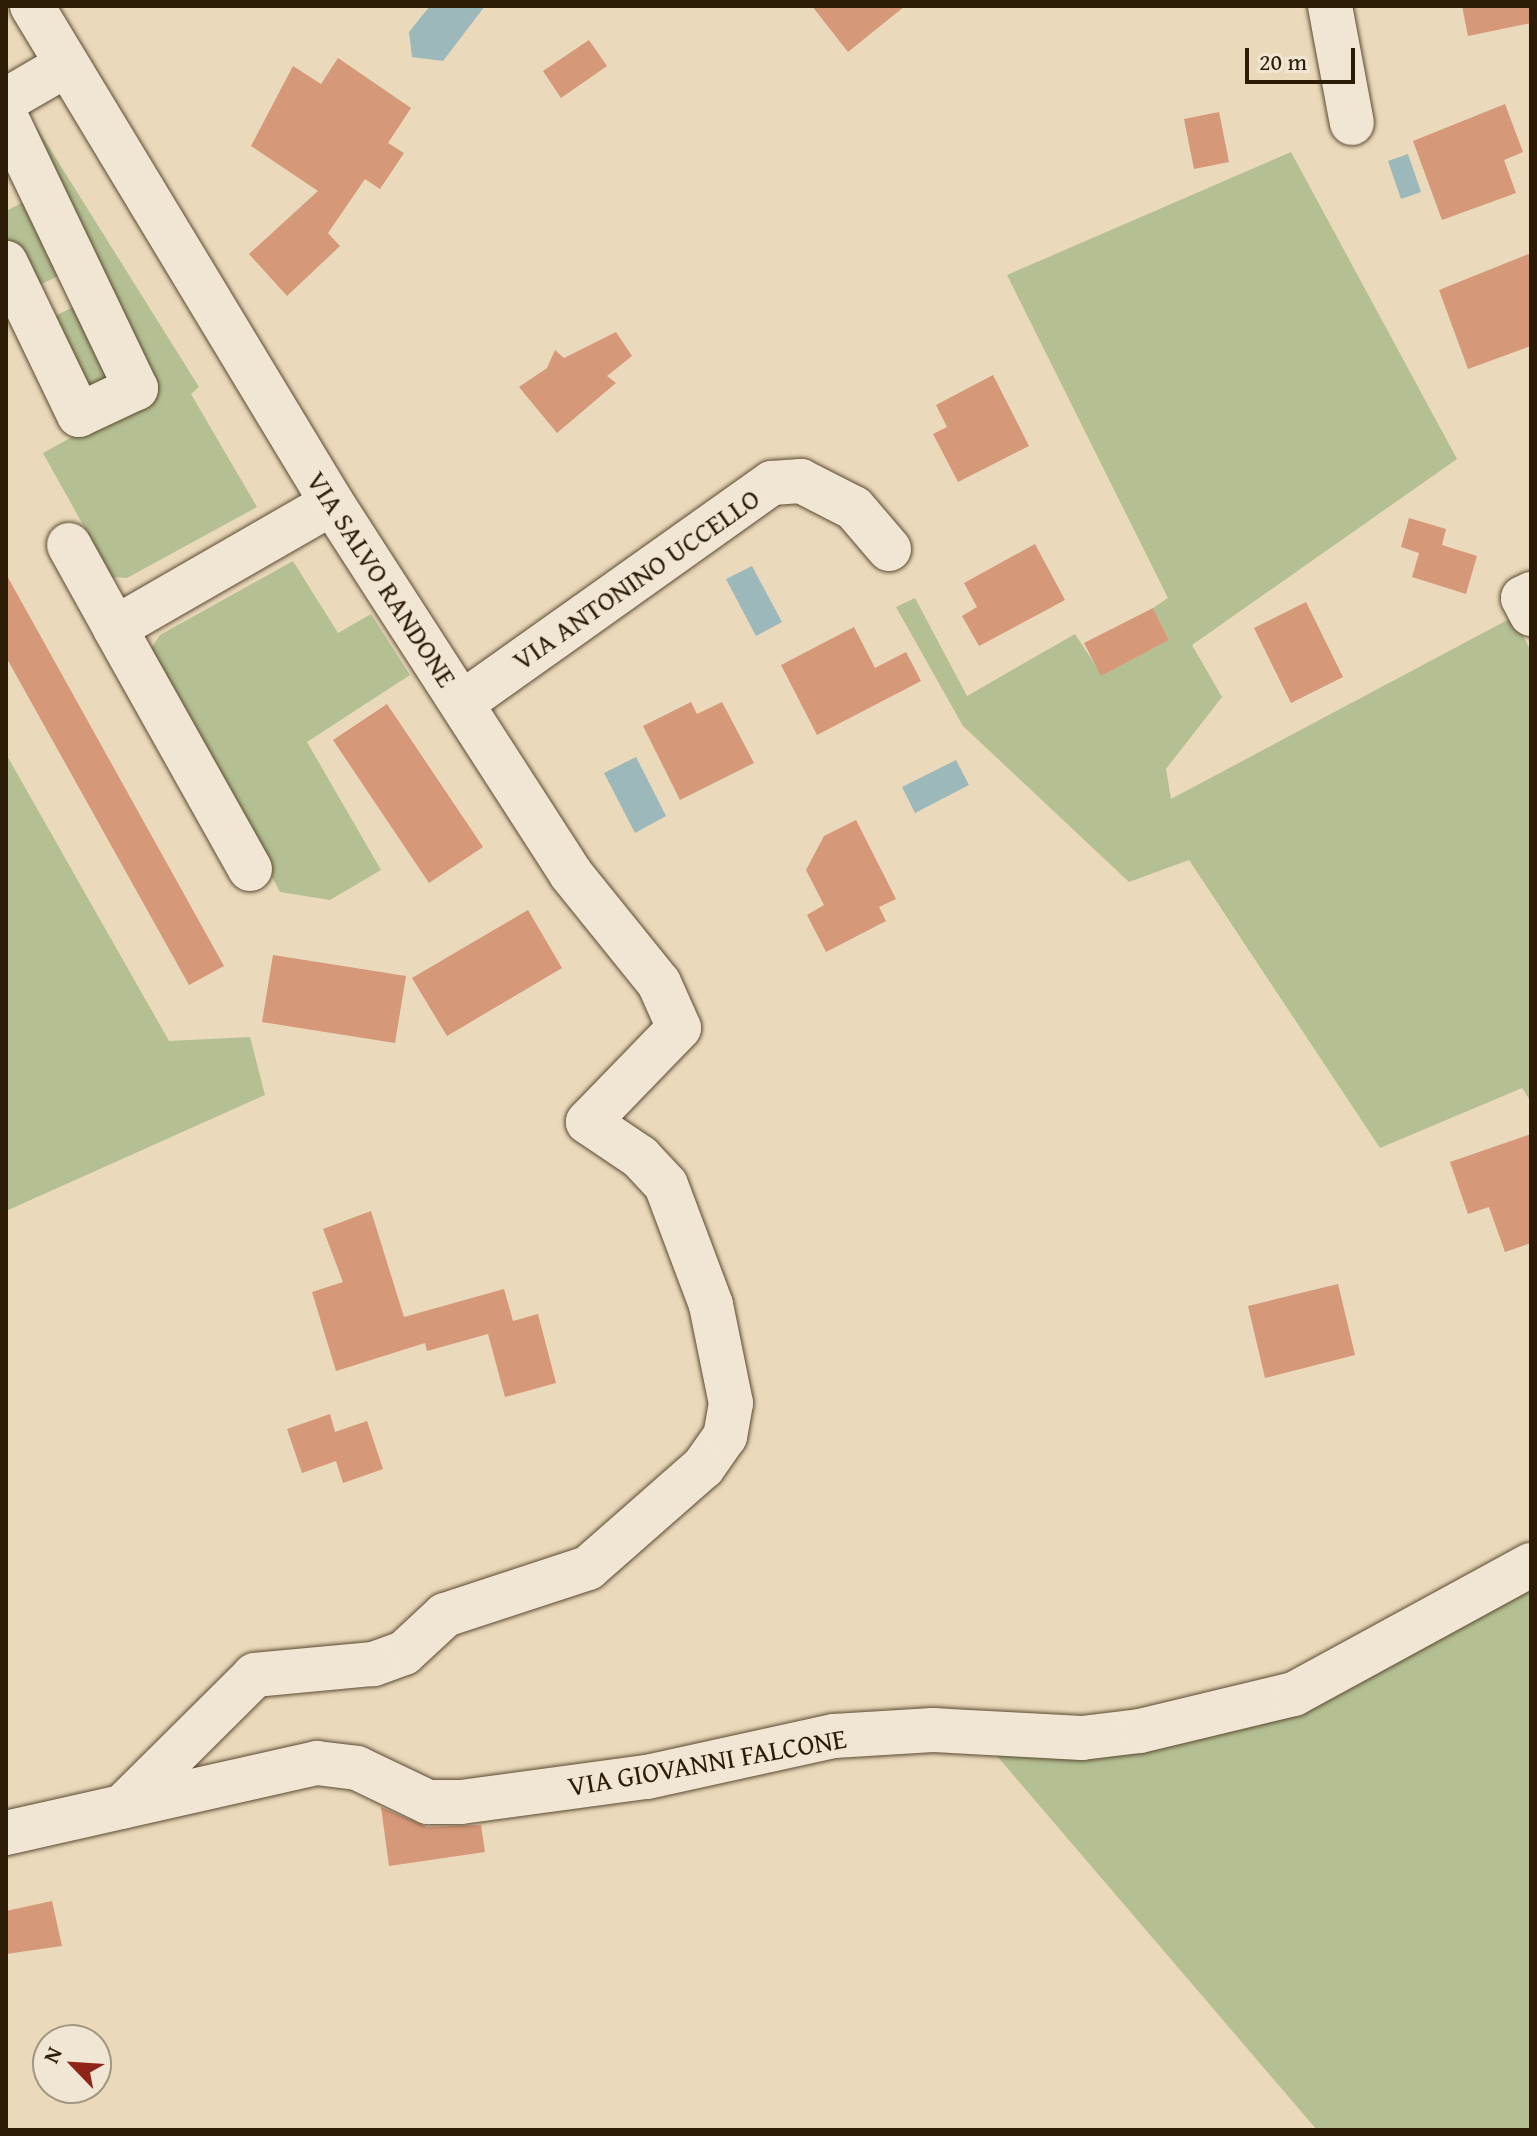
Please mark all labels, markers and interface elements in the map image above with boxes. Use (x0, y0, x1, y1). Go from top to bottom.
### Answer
scale bar (1249, 32, 1359, 82)
text: 20 m (1259, 44, 1307, 79)
street label: VIA SALVO RANDONE (300, 465, 464, 693)
street label: VIA ANTONINO UCCELLO (506, 481, 766, 677)
street label: VIA GIOVANNI FALCONE (565, 1721, 849, 1803)
north arrow (32, 2024, 112, 2104)
text: N (34, 2041, 70, 2068)

